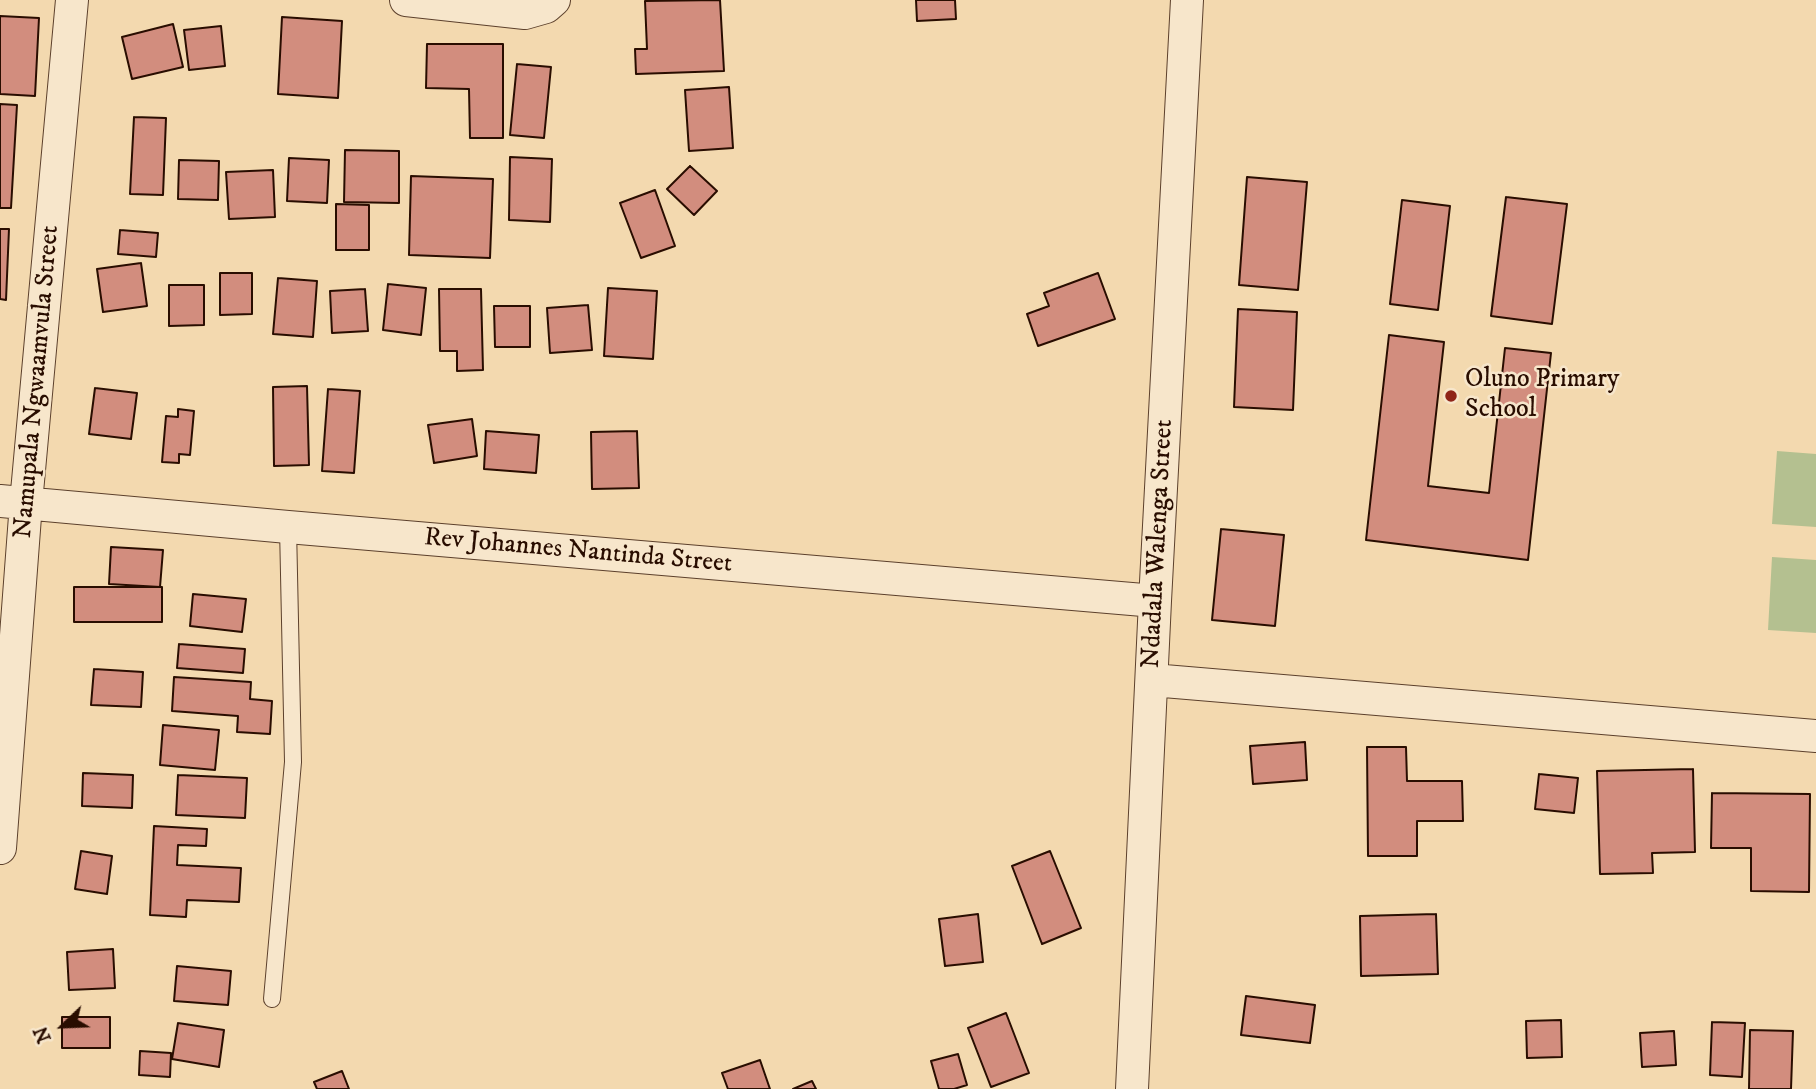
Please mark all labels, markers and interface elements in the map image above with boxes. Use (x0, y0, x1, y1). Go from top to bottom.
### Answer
street label: Namupala Ngwaamvula Street (9, 224, 67, 540)
place label: Oluno Primary School (1465, 365, 1619, 426)
marker: Oluno Primary School (1443, 388, 1459, 404)
street label: Ndadala Walenga Street (1137, 419, 1181, 669)
street label: Rev Johannes Nantinda Street (423, 523, 733, 581)
north arrow (28, 991, 98, 1061)
text: N (30, 1023, 57, 1046)

